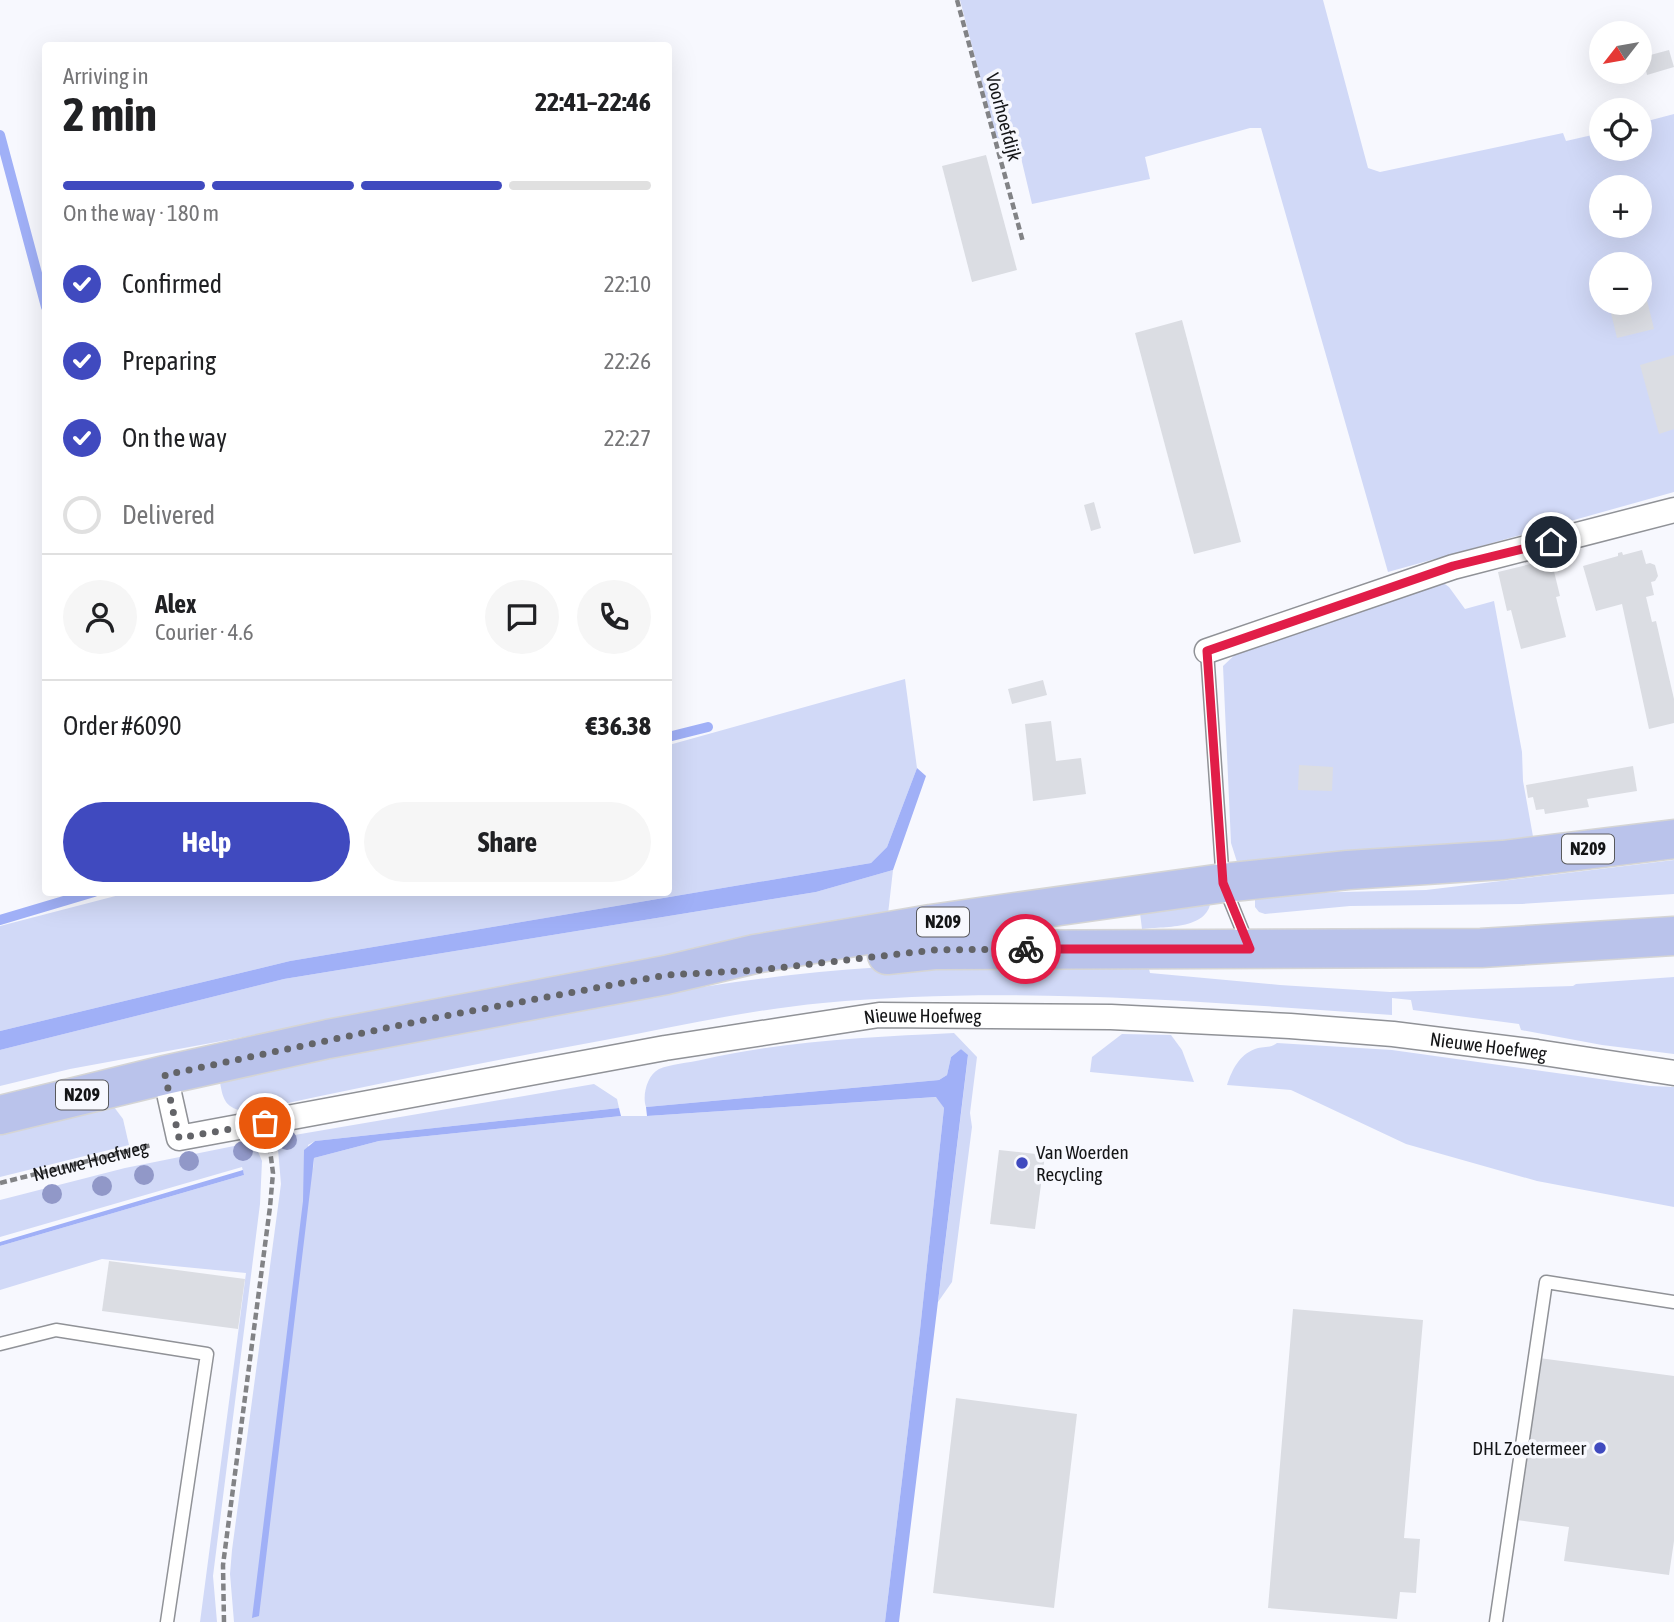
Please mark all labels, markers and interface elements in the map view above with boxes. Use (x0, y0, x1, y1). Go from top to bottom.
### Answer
north arrow (1589, 21, 1652, 84)
map controls (1589, 21, 1652, 315)
text: Arriving in (63, 63, 149, 89)
street label: Voorhoefdijk (982, 71, 1026, 164)
text: 22:41–22:46 (535, 87, 651, 117)
text: 2 min (63, 88, 157, 141)
button: locate (1589, 98, 1652, 161)
button: + (1589, 175, 1652, 238)
text: On the way · 180 m (63, 200, 219, 226)
button: − (1589, 252, 1652, 315)
icon: check (63, 265, 101, 303)
text: Confirmed (122, 269, 222, 299)
text: 22:10 (604, 271, 651, 297)
icon: check (63, 342, 101, 380)
text: Preparing (122, 346, 216, 376)
text: 22:26 (604, 348, 651, 374)
icon: check (63, 419, 101, 457)
text: On the way (122, 423, 227, 453)
text: 22:27 (604, 425, 651, 451)
text: Delivered (122, 500, 215, 530)
pin (1521, 512, 1581, 572)
icon: home (1532, 523, 1570, 561)
button: person (63, 580, 137, 654)
button: chat (485, 580, 559, 654)
button: phone (577, 580, 651, 654)
text: Alex (155, 589, 196, 619)
text: Courier · 4.6 (155, 619, 254, 645)
text: Order #6090 (63, 711, 182, 741)
text: €36.38 (586, 711, 651, 741)
button: Help (63, 802, 350, 882)
button: Share (364, 802, 651, 882)
road number: N209 (1562, 834, 1614, 864)
road number: N209 (917, 908, 969, 937)
courier (991, 914, 1061, 984)
icon: bike (1007, 930, 1045, 968)
street label: Nieuwe Hoefweg (862, 1004, 982, 1028)
street label: Nieuwe Hoefweg (1429, 1028, 1549, 1064)
road number: N209 (56, 1080, 108, 1110)
pin (235, 1093, 295, 1153)
icon: bag (246, 1104, 284, 1142)
street label: Nieuwe Hoefweg (30, 1135, 151, 1185)
place label: Van Woerden Recycling (1036, 1141, 1129, 1185)
marker: Van Woerden Recycling (1014, 1155, 1030, 1171)
place label: DHL Zoetermeer (1472, 1437, 1586, 1459)
marker: DHL Zoetermeer (1592, 1440, 1608, 1456)

